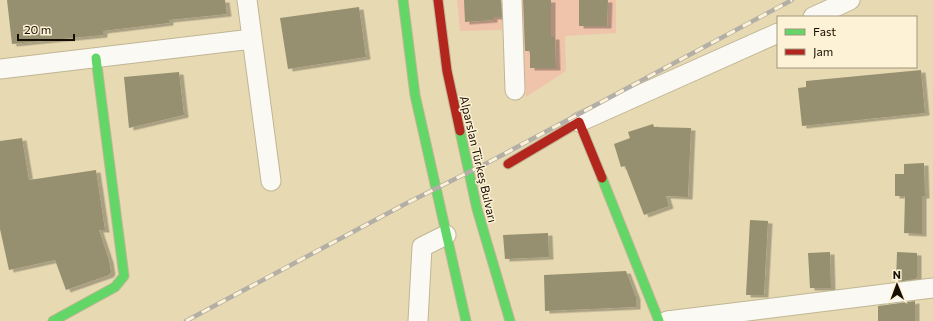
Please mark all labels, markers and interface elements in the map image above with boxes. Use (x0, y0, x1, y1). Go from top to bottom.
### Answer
scale bar (18, 16, 74, 42)
legend (777, 16, 917, 68)
text: 20 m (24, 22, 51, 36)
text: Fast (813, 24, 836, 38)
text: Jam (813, 44, 833, 59)
street label: Alparslan Türkeş Bulvarı (458, 94, 500, 224)
north arrow (877, 265, 917, 305)
text: N (893, 268, 901, 281)

